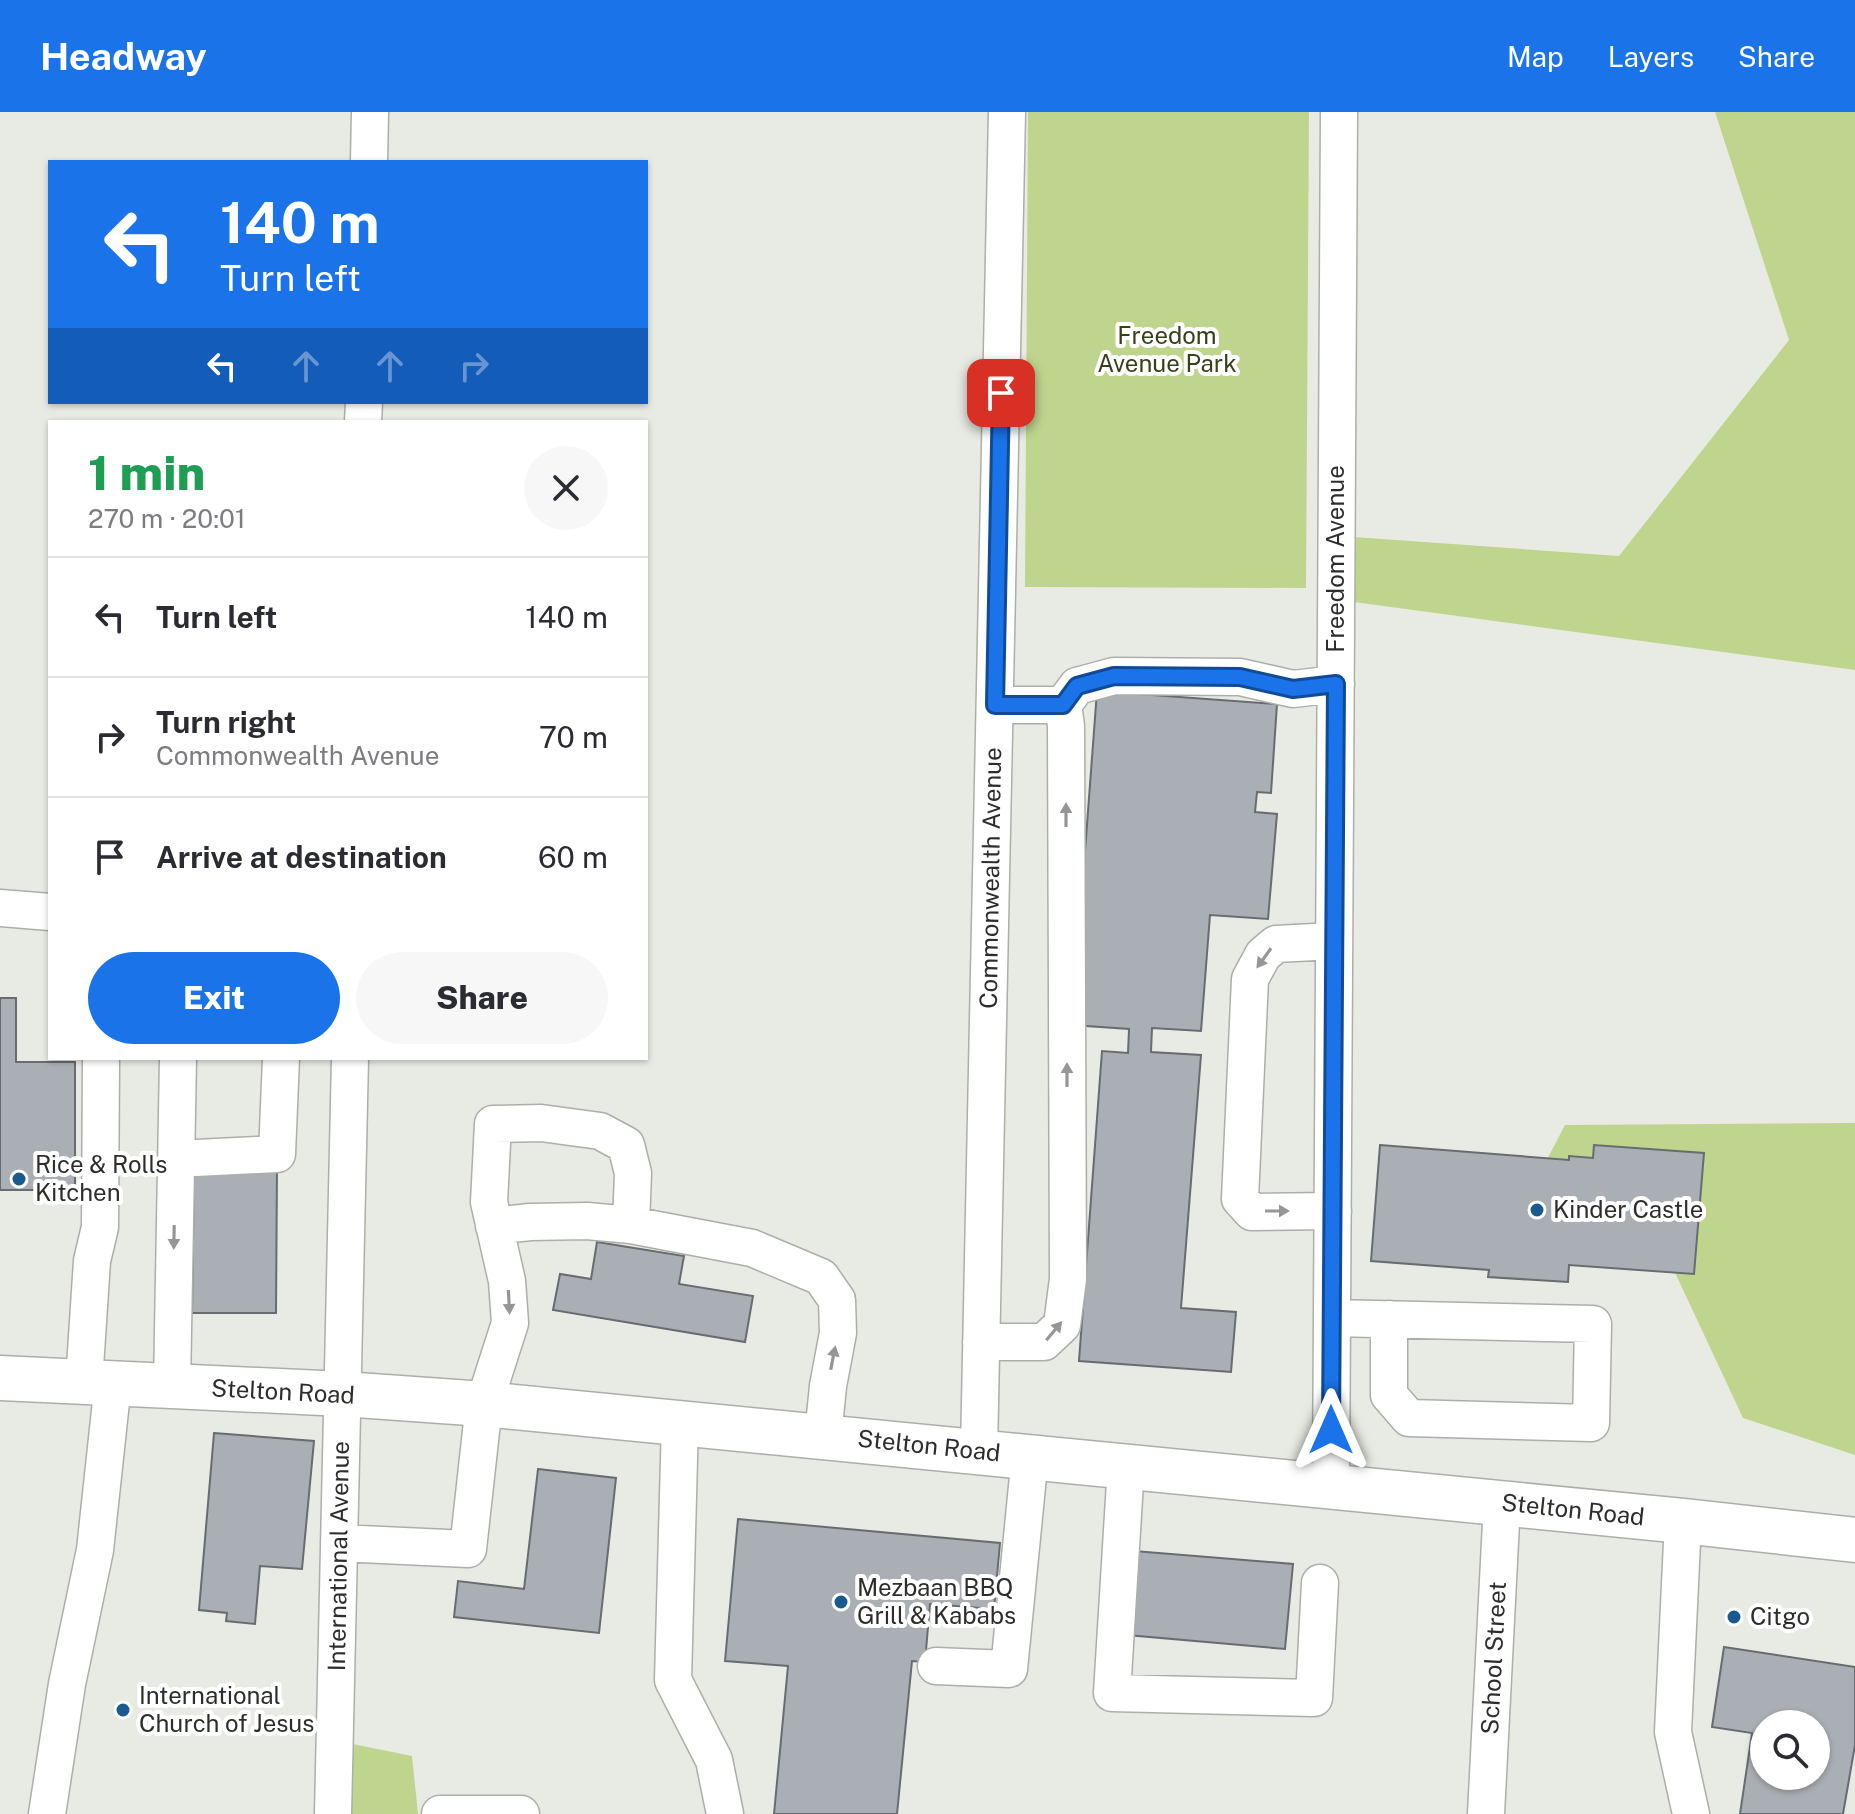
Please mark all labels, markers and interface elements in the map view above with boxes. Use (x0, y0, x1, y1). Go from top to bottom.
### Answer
text: Headway (40, 34, 207, 79)
text: Map (1507, 40, 1564, 73)
text: Layers (1608, 40, 1694, 73)
text: Share (1738, 40, 1815, 73)
text: 140 m (220, 190, 380, 256)
icon: left (88, 192, 192, 296)
text: Turn left (220, 257, 361, 299)
park label: Freedom Avenue Park (1097, 321, 1237, 377)
icon: left (200, 344, 244, 388)
icon: ahead (284, 344, 328, 388)
icon: ahead (368, 344, 412, 388)
icon: right (452, 344, 496, 388)
pin (967, 359, 1035, 427)
icon: arrive (979, 371, 1023, 415)
text: 1 min (88, 444, 205, 501)
button: close (524, 446, 608, 530)
street label: Freedom Avenue (1321, 465, 1349, 653)
text: 270 m · 20:01 (88, 503, 246, 534)
icon: left (88, 595, 132, 639)
text: Turn left (156, 599, 277, 635)
text: 140 m (525, 599, 608, 635)
text: Turn right (156, 704, 296, 740)
icon: right (88, 715, 132, 759)
text: 70 m (539, 719, 608, 755)
text: Commonwealth Avenue (156, 740, 439, 771)
street label: Commonwealth Avenue (974, 747, 1006, 1009)
one-way arrow (1060, 802, 1072, 827)
icon: arrive (88, 835, 132, 879)
text: Arrive at destination (156, 839, 447, 875)
text: 60 m (538, 839, 608, 875)
one-way arrow (1256, 948, 1272, 968)
button: Exit (88, 952, 340, 1044)
button: Share (356, 952, 608, 1044)
one-way arrow (1061, 1062, 1073, 1087)
place label: Rice & Rolls Kitchen (35, 1150, 167, 1206)
marker: Rice & Rolls Kitchen (10, 1170, 28, 1188)
place label: Kinder Castle (1553, 1195, 1703, 1223)
marker: Kinder Castle (1528, 1201, 1546, 1219)
one-way arrow (1265, 1205, 1290, 1217)
one-way arrow (168, 1225, 181, 1250)
one-way arrow (502, 1290, 515, 1315)
one-way arrow (1044, 1321, 1062, 1341)
one-way arrow (827, 1346, 840, 1371)
street label: Stelton Road (211, 1373, 356, 1409)
position arrow (1289, 1388, 1373, 1472)
street label: Stelton Road (856, 1424, 1002, 1466)
street label: International Avenue (322, 1441, 354, 1671)
street label: Stelton Road (1500, 1488, 1646, 1530)
place label: Mezbaan BBQ Grill & Kababs (857, 1573, 1016, 1629)
street label: School Street (1475, 1581, 1511, 1735)
marker: Mezbaan BBQ Grill & Kababs (832, 1593, 850, 1611)
place label: Citgo (1750, 1602, 1810, 1630)
marker: Citgo (1725, 1608, 1743, 1626)
place label: International Church of Jesus (139, 1681, 314, 1737)
marker: International Church of Jesus (114, 1701, 132, 1719)
map controls (1750, 1710, 1830, 1790)
button: search (1750, 1710, 1830, 1790)

